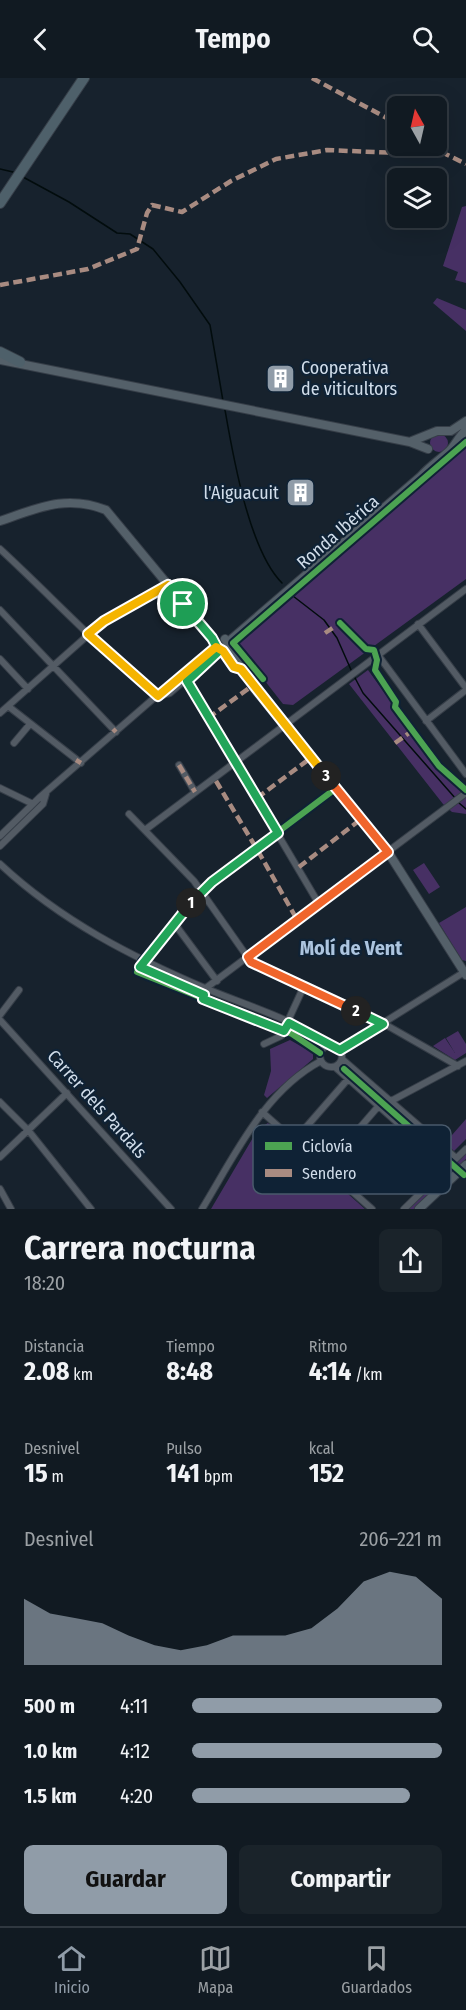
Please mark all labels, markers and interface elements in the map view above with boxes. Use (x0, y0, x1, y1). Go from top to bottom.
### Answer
icon: back (24, 23, 57, 56)
text: Tempo (195, 23, 271, 55)
icon: search (409, 23, 442, 56)
north arrow (387, 96, 447, 156)
map controls (387, 96, 447, 228)
button: layers (387, 168, 447, 228)
place label: Cooperativa de viticultors (301, 357, 398, 400)
building icon: Cooperativa de viticultors (264, 362, 296, 394)
building icon: l'Aiguacuit (284, 477, 316, 509)
place label: l'Aiguacuit (204, 482, 279, 504)
street label: Ronda Ibèrica (292, 490, 384, 574)
pin (157, 578, 208, 629)
icon: arrive (166, 587, 199, 620)
pin: 3 (311, 761, 341, 791)
text: 3 (322, 766, 330, 785)
pin: 1 (176, 888, 206, 918)
text: 1 (188, 893, 194, 912)
district label: Molí de Vent (300, 936, 403, 960)
pin: 2 (341, 996, 371, 1026)
text: 2 (352, 1001, 360, 1020)
street label: Carrer dels Pardals (43, 1045, 152, 1163)
legend (253, 1125, 451, 1194)
text: Ciclovía (302, 1137, 353, 1156)
text: Sendero (302, 1164, 356, 1183)
text: Carrera nocturna (24, 1228, 256, 1268)
button: share (379, 1229, 442, 1292)
text: 18:20 (24, 1271, 65, 1295)
text: Distancia (24, 1337, 84, 1356)
text: Tiempo (166, 1337, 215, 1356)
text: Ritmo (309, 1337, 347, 1356)
text: 2.08 (24, 1356, 70, 1387)
text: 8:48 (166, 1356, 213, 1387)
text: 4:14 (309, 1356, 351, 1387)
text: km (70, 1365, 93, 1384)
text: /km (351, 1365, 382, 1384)
text: Desnivel (24, 1439, 80, 1458)
text: Pulso (166, 1439, 202, 1458)
text: kcal (309, 1439, 335, 1458)
text: 15 (24, 1458, 48, 1489)
text: 141 (166, 1458, 200, 1489)
text: 152 (309, 1458, 344, 1489)
text: m (48, 1467, 64, 1486)
text: bpm (200, 1467, 233, 1486)
text: Desnivel (24, 1527, 94, 1551)
text: 206–221 m (360, 1527, 442, 1551)
text: 500 m (24, 1694, 75, 1718)
text: 4:11 (120, 1694, 148, 1718)
text: 1.0 km (24, 1739, 77, 1763)
text: 4:12 (120, 1739, 150, 1763)
text: 1.5 km (24, 1784, 77, 1808)
text: 4:20 (120, 1784, 153, 1808)
button: Guardar (24, 1845, 227, 1914)
button: Compartir (239, 1845, 442, 1914)
tab: Inicio (54, 1942, 90, 1997)
tab: Mapa (198, 1942, 233, 1997)
tab: Guardados (341, 1942, 412, 1997)

